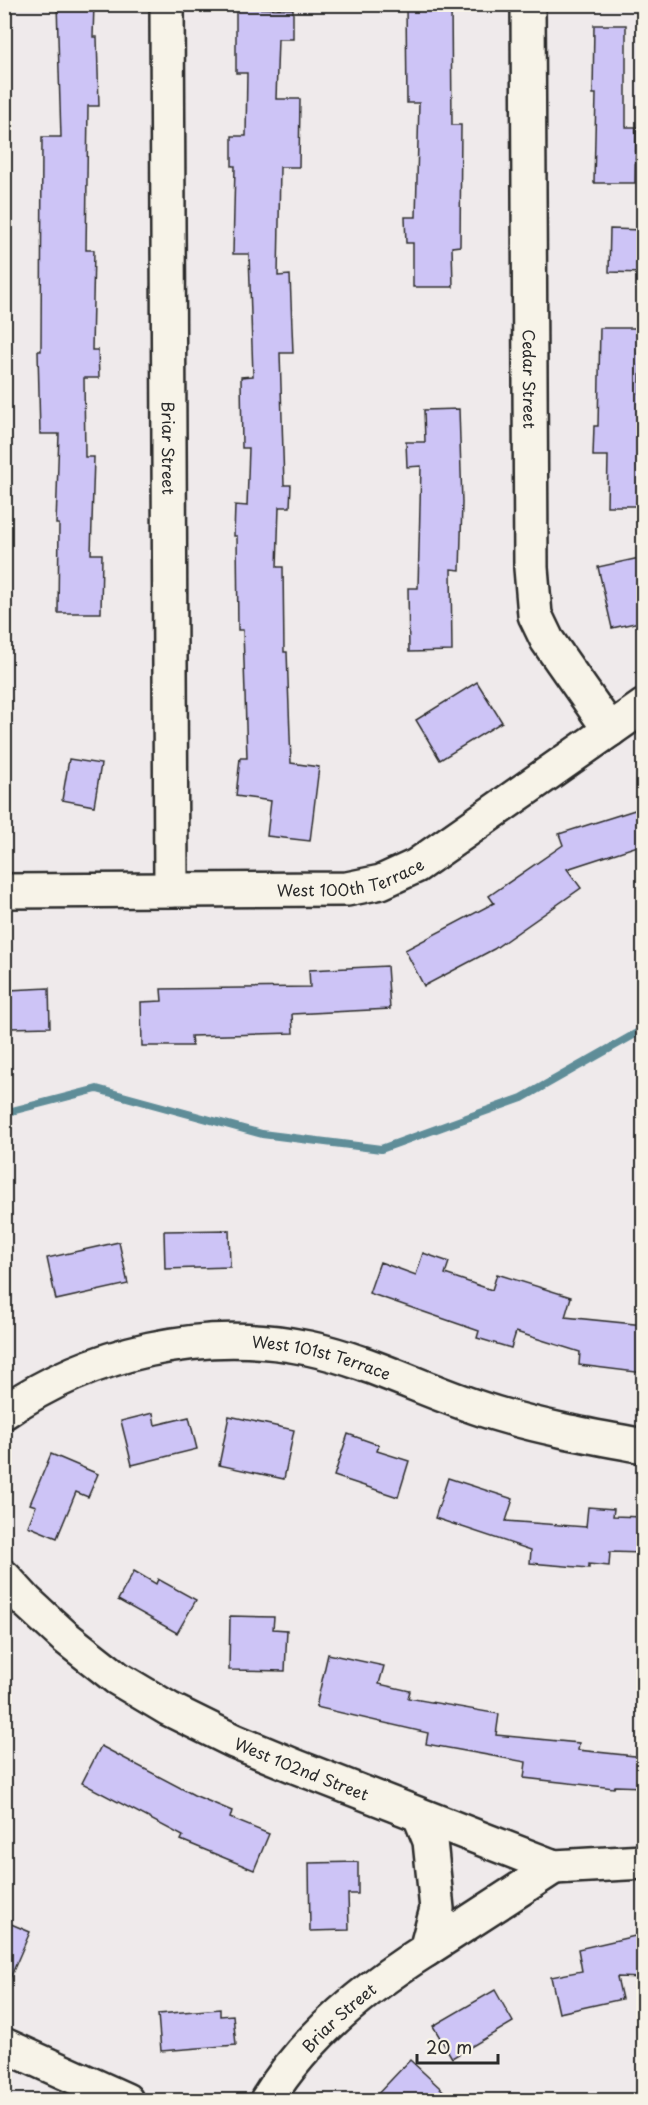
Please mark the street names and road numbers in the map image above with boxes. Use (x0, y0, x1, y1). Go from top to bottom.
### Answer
street label: Cedar Street (518, 329, 542, 429)
street label: Briar Street (157, 401, 181, 495)
street label: West 100th Terrace (277, 852, 429, 901)
street label: West 101st Terrace (251, 1329, 395, 1385)
street label: West 102nd Street (231, 1731, 373, 1806)
street label: Briar Street (296, 1976, 381, 2057)

